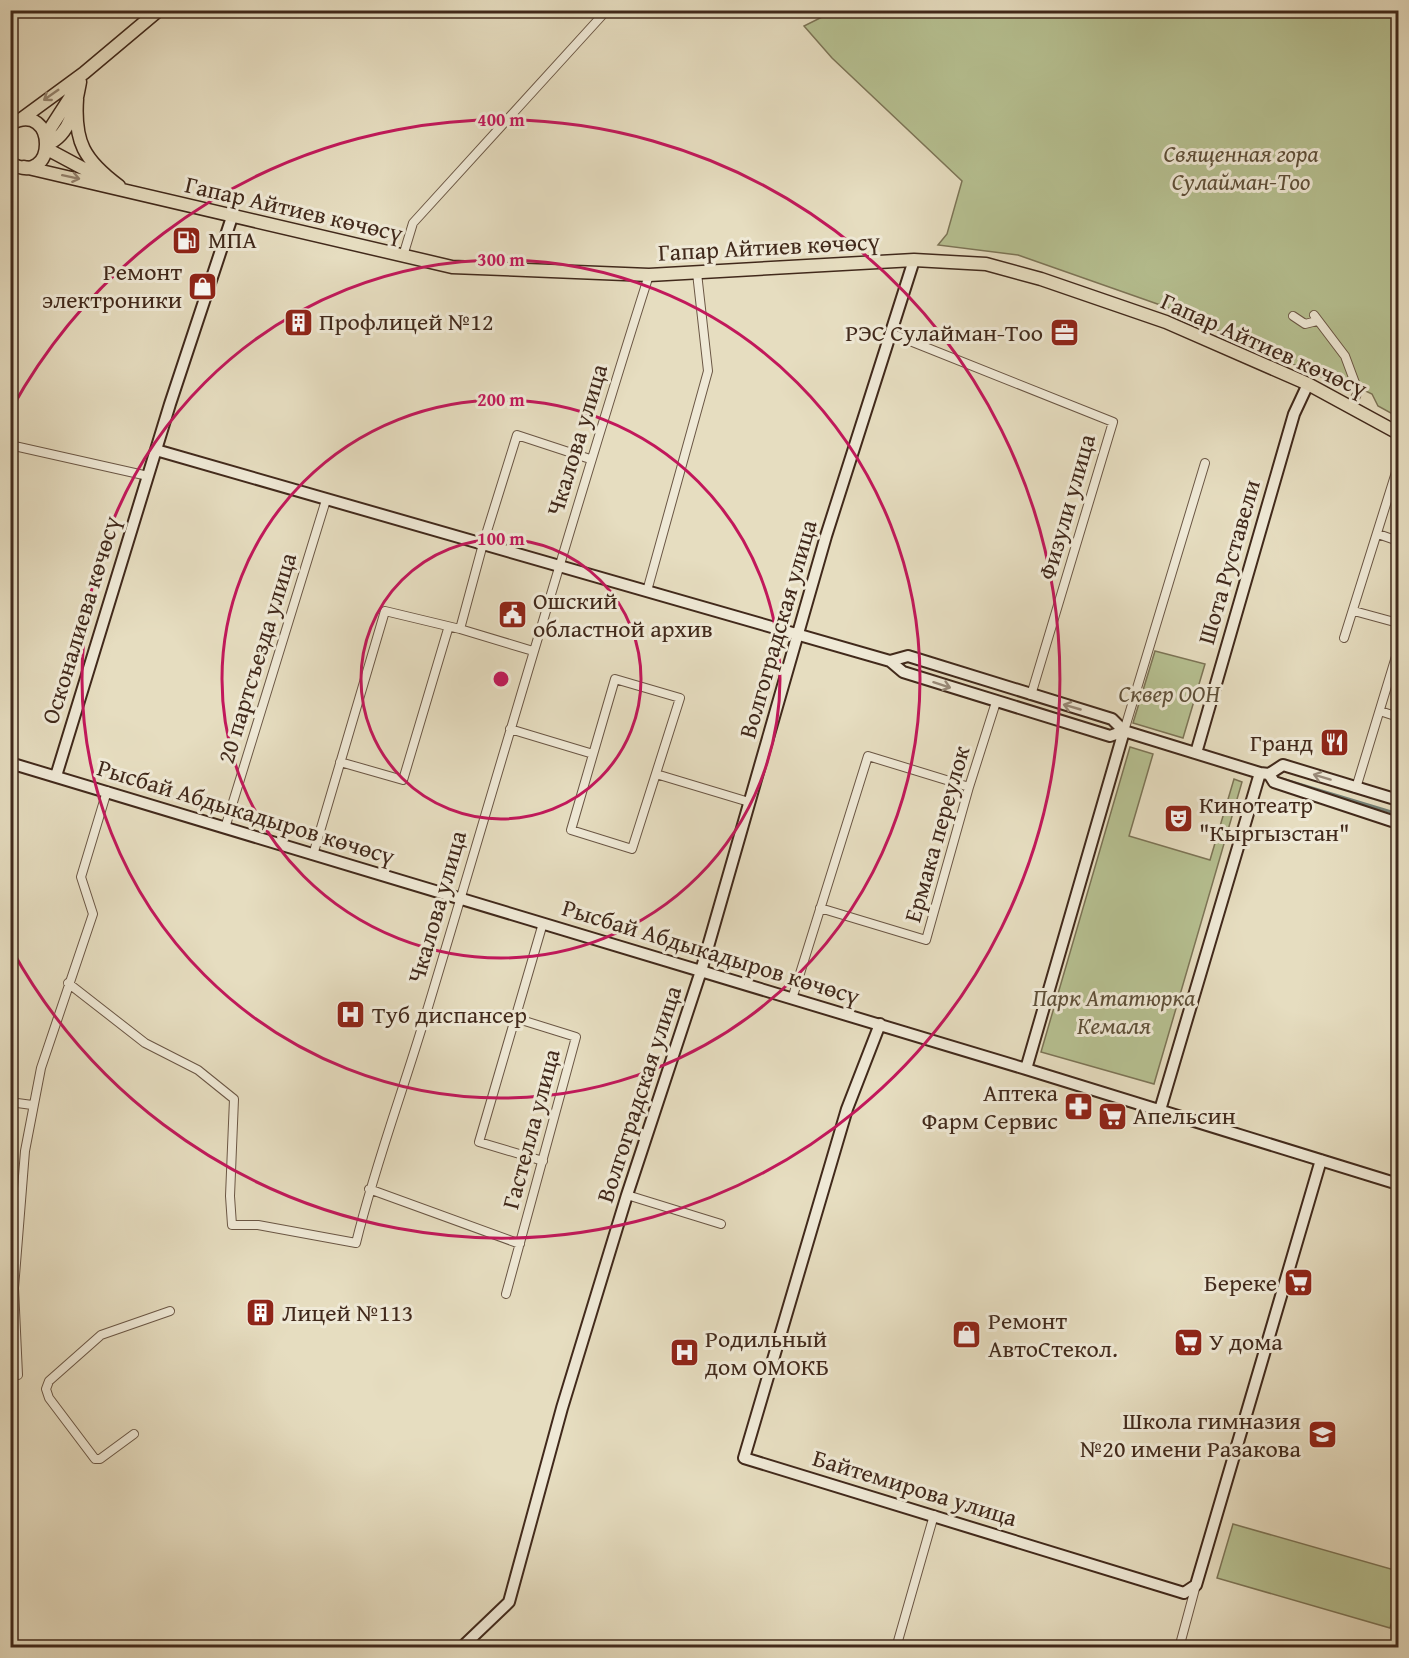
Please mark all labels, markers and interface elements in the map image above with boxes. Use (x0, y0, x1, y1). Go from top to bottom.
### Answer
one-way arrow (44, 89, 60, 101)
text: 400 m (477, 106, 525, 133)
park label: Священная гора Сулайман-Тоо (1163, 136, 1319, 199)
street label: Гапар Айтиев көчөсү (182, 166, 407, 251)
one-way arrow (61, 172, 80, 183)
place label: МПА (208, 222, 257, 257)
street label: Гапар Айтиев көчөсү (657, 223, 881, 270)
fuel station icon: МПА (171, 224, 203, 256)
text: 300 m (477, 246, 525, 273)
place label: Ремонт электроники (42, 254, 182, 317)
shop icon: Ремонт электроники (187, 270, 219, 302)
street label: Гапар Айтиев көчөсү (1156, 283, 1373, 406)
place label: Профлицей №12 (319, 304, 493, 339)
building icon: Профлицей №12 (282, 306, 314, 338)
place label: РЭС Сулайман-Тоо (845, 315, 1043, 350)
office icon: РЭС Сулайман-Тоо (1048, 317, 1080, 349)
street label: Чкалова улица (537, 359, 616, 520)
text: 200 m (477, 386, 525, 413)
street label: Физули улица (1029, 429, 1104, 584)
street label: Шота Руставели (1188, 475, 1269, 648)
street label: Осконалиева көчөсү (32, 511, 129, 728)
street label: Волгоградская улица (730, 515, 826, 742)
text: 100 m (477, 525, 525, 552)
street label: 20 партсъезда улица (208, 548, 305, 768)
place label: Ошский областной архив (533, 583, 713, 646)
public building icon: Ошский областной архив (496, 599, 528, 631)
centre of rings (491, 669, 511, 689)
park label: Сквер ООН (1118, 676, 1221, 711)
one-way arrow (932, 680, 951, 691)
one-way arrow (1063, 701, 1082, 712)
place label: Гранд (1250, 725, 1313, 760)
restaurant icon: Гранд (1318, 727, 1350, 759)
street label: Ермака переулок (895, 741, 979, 926)
street label: Рысбай Абдыкадыров көчөсү (93, 750, 400, 874)
one-way arrow (1313, 771, 1332, 782)
place label: Кинотеатр "Кыргызстан" (1199, 787, 1350, 850)
theatre icon: Кинотеатр "Кыргызстан" (1162, 803, 1194, 835)
street label: Чкалова улица (398, 826, 475, 987)
street label: Рысбай Абдыкадыров көчөсү (558, 890, 865, 1014)
street label: Волгоградская улица (587, 980, 690, 1207)
park label: Парк Ататюрка Кемаля (1033, 980, 1195, 1043)
place label: Туб диспансер (372, 997, 527, 1032)
hospital icon: Туб диспансер (335, 999, 367, 1031)
street label: Гастелла улица (492, 1044, 569, 1213)
place label: Аптека Фарм Сервис (922, 1075, 1059, 1138)
pharmacy icon: Аптека Фарм Сервис (1063, 1091, 1095, 1123)
place label: Апельсин (1133, 1098, 1236, 1133)
supermarket icon: Апельсин (1096, 1100, 1128, 1132)
place label: Береке (1204, 1265, 1277, 1300)
supermarket icon: Береке (1282, 1267, 1314, 1299)
place label: Лицей №113 (282, 1295, 413, 1330)
building icon: Лицей №113 (245, 1297, 277, 1329)
place label: Ремонт АвтоСтекол. (988, 1303, 1118, 1366)
shop icon: Ремонт АвтоСтекол. (951, 1319, 983, 1351)
place label: Родильный дом ОМОКБ (705, 1321, 829, 1384)
place label: У дома (1209, 1324, 1283, 1359)
supermarket icon: У дома (1172, 1326, 1204, 1358)
hospital icon: Родильный дом ОМОКБ (668, 1337, 700, 1369)
place label: Школа гимназия №20 имени Разакова (1080, 1403, 1302, 1466)
school or university icon: Школа гимназия №20 имени Разакова (1306, 1419, 1338, 1451)
street label: Байтемирова улица (809, 1440, 1022, 1535)

